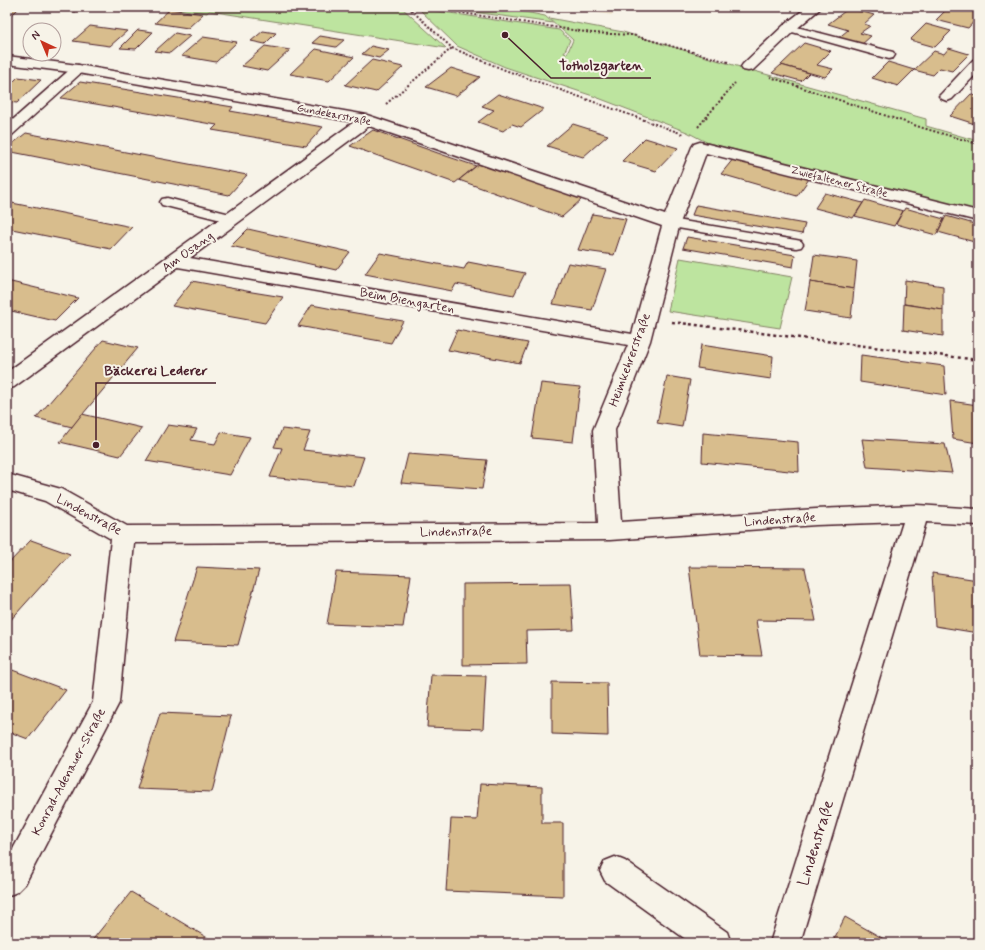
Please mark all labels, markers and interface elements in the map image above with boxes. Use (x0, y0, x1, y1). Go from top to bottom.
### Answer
north arrow (22, 22, 62, 62)
text: N (28, 28, 43, 43)
callout: Totholzgarten (551, 52, 651, 78)
text: Totholzgarten (559, 57, 644, 77)
street label: Gundekarstraße (296, 101, 373, 129)
street label: Zwiefaltener Straße (789, 163, 890, 201)
street label: Am Osang (159, 227, 217, 277)
street label: Beim Biengarten (358, 284, 456, 318)
street label: Heimkehrerstraße (605, 311, 655, 409)
callout: Bäckerei Lederer (96, 357, 216, 383)
text: Bäckerei Lederer (104, 362, 208, 380)
street label: Lindenstraße (53, 491, 125, 539)
street label: Lindenstraße (743, 509, 817, 531)
street label: Lindenstraße (420, 523, 492, 541)
street label: Konrad-Adenauer-Straße (28, 705, 110, 839)
street label: Lindenstraße (793, 797, 839, 889)

